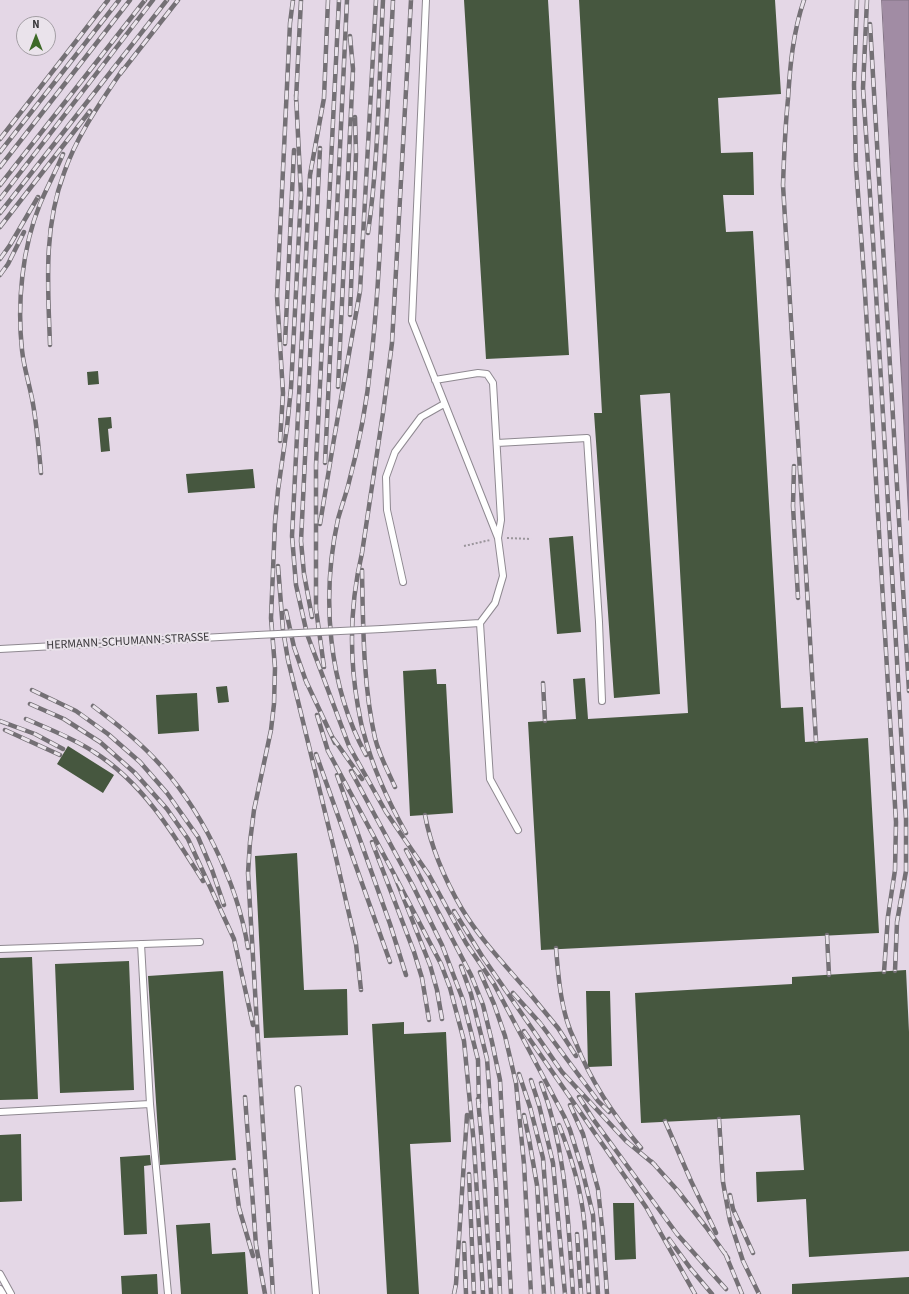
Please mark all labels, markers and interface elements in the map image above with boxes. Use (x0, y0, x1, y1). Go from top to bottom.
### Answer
north arrow (16, 16, 56, 56)
text: N (32, 17, 40, 32)
street label: HERMANN-SCHUMANN-STRASSE (46, 631, 210, 653)

